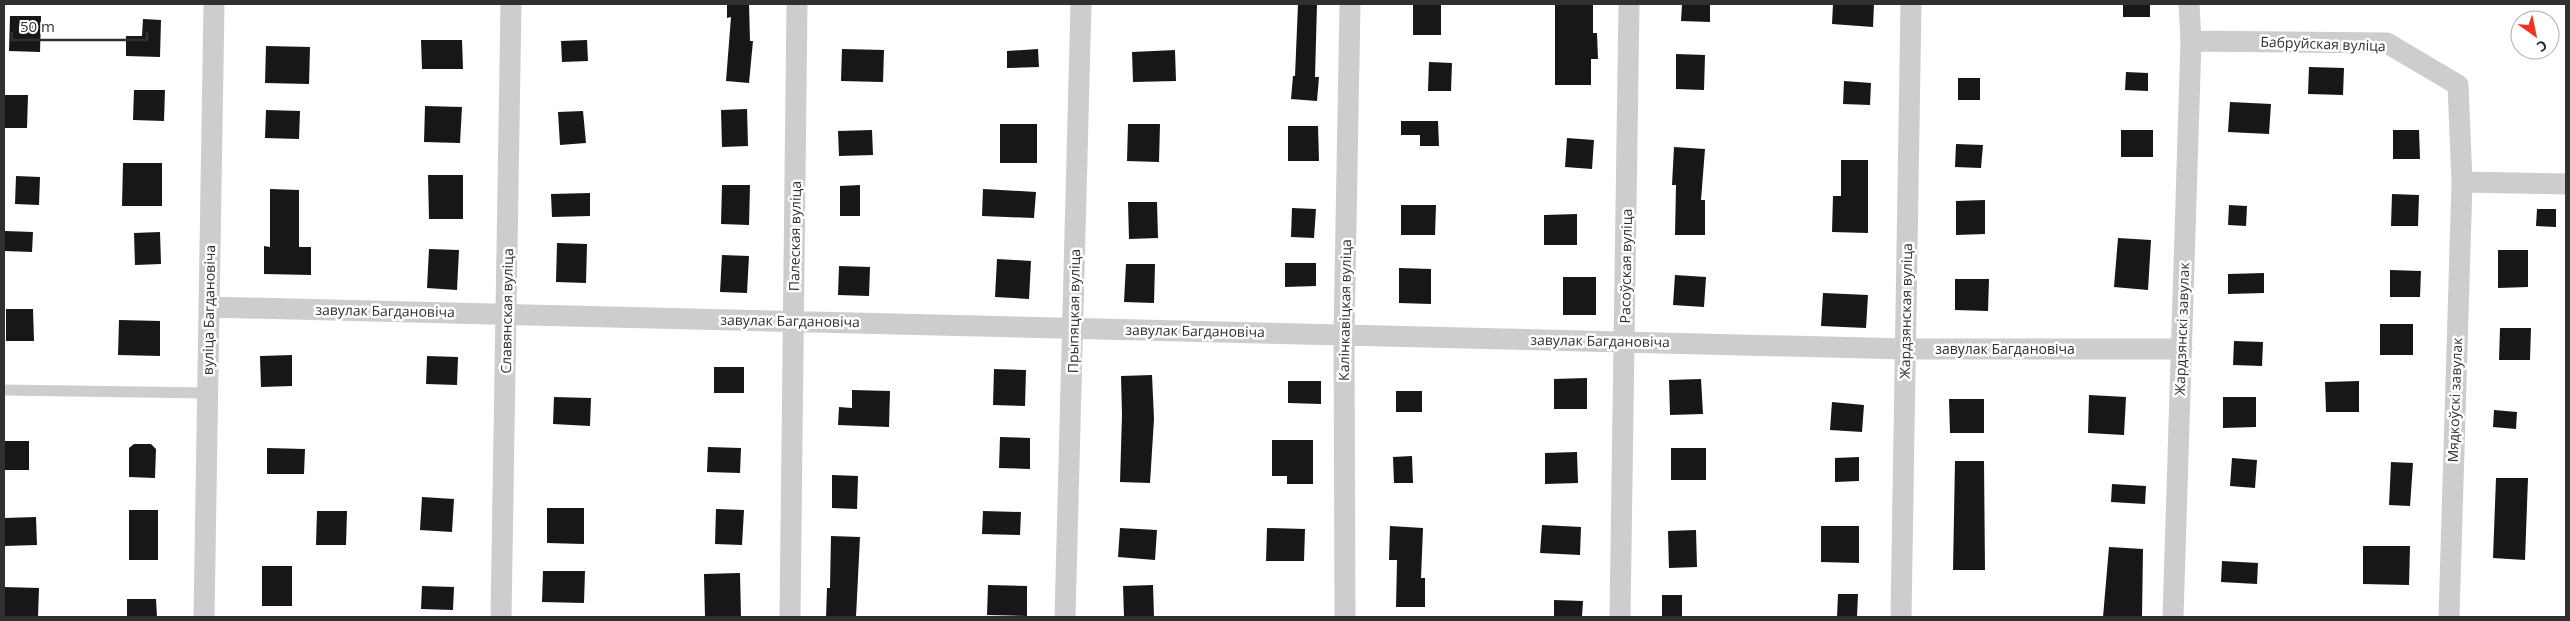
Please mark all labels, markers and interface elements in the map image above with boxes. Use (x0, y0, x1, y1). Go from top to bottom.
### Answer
scale bar (12, 10, 148, 42)
north arrow (2510, 10, 2560, 60)
text: 50 m (20, 16, 55, 36)
street label: Бабруйская вуліца (2260, 32, 2386, 55)
text: С (2533, 36, 2551, 57)
street label: Палеская вуліца (784, 181, 805, 291)
street label: Расоўская вуліца (1615, 209, 1636, 323)
street label: Калінкавіцкая вуліца (1334, 239, 1355, 381)
street label: Жардзянская вуліца (1895, 243, 1916, 379)
street label: вуліца Багдановіча (198, 245, 219, 375)
street label: Славянская вуліца (496, 248, 517, 374)
street label: Прыпяцкая вуліца (1063, 249, 1084, 373)
street label: Жардзянскі завулак (2170, 261, 2193, 396)
street label: завулак Багдановіча (315, 300, 455, 321)
street label: завулак Багдановіча (720, 310, 860, 331)
street label: завулак Багдановіча (1125, 320, 1265, 341)
street label: завулак Багдановіча (1530, 330, 1670, 351)
street label: Мядкоўскі завулак (2443, 337, 2466, 463)
street label: завулак Багдановіча (1935, 339, 2075, 358)

